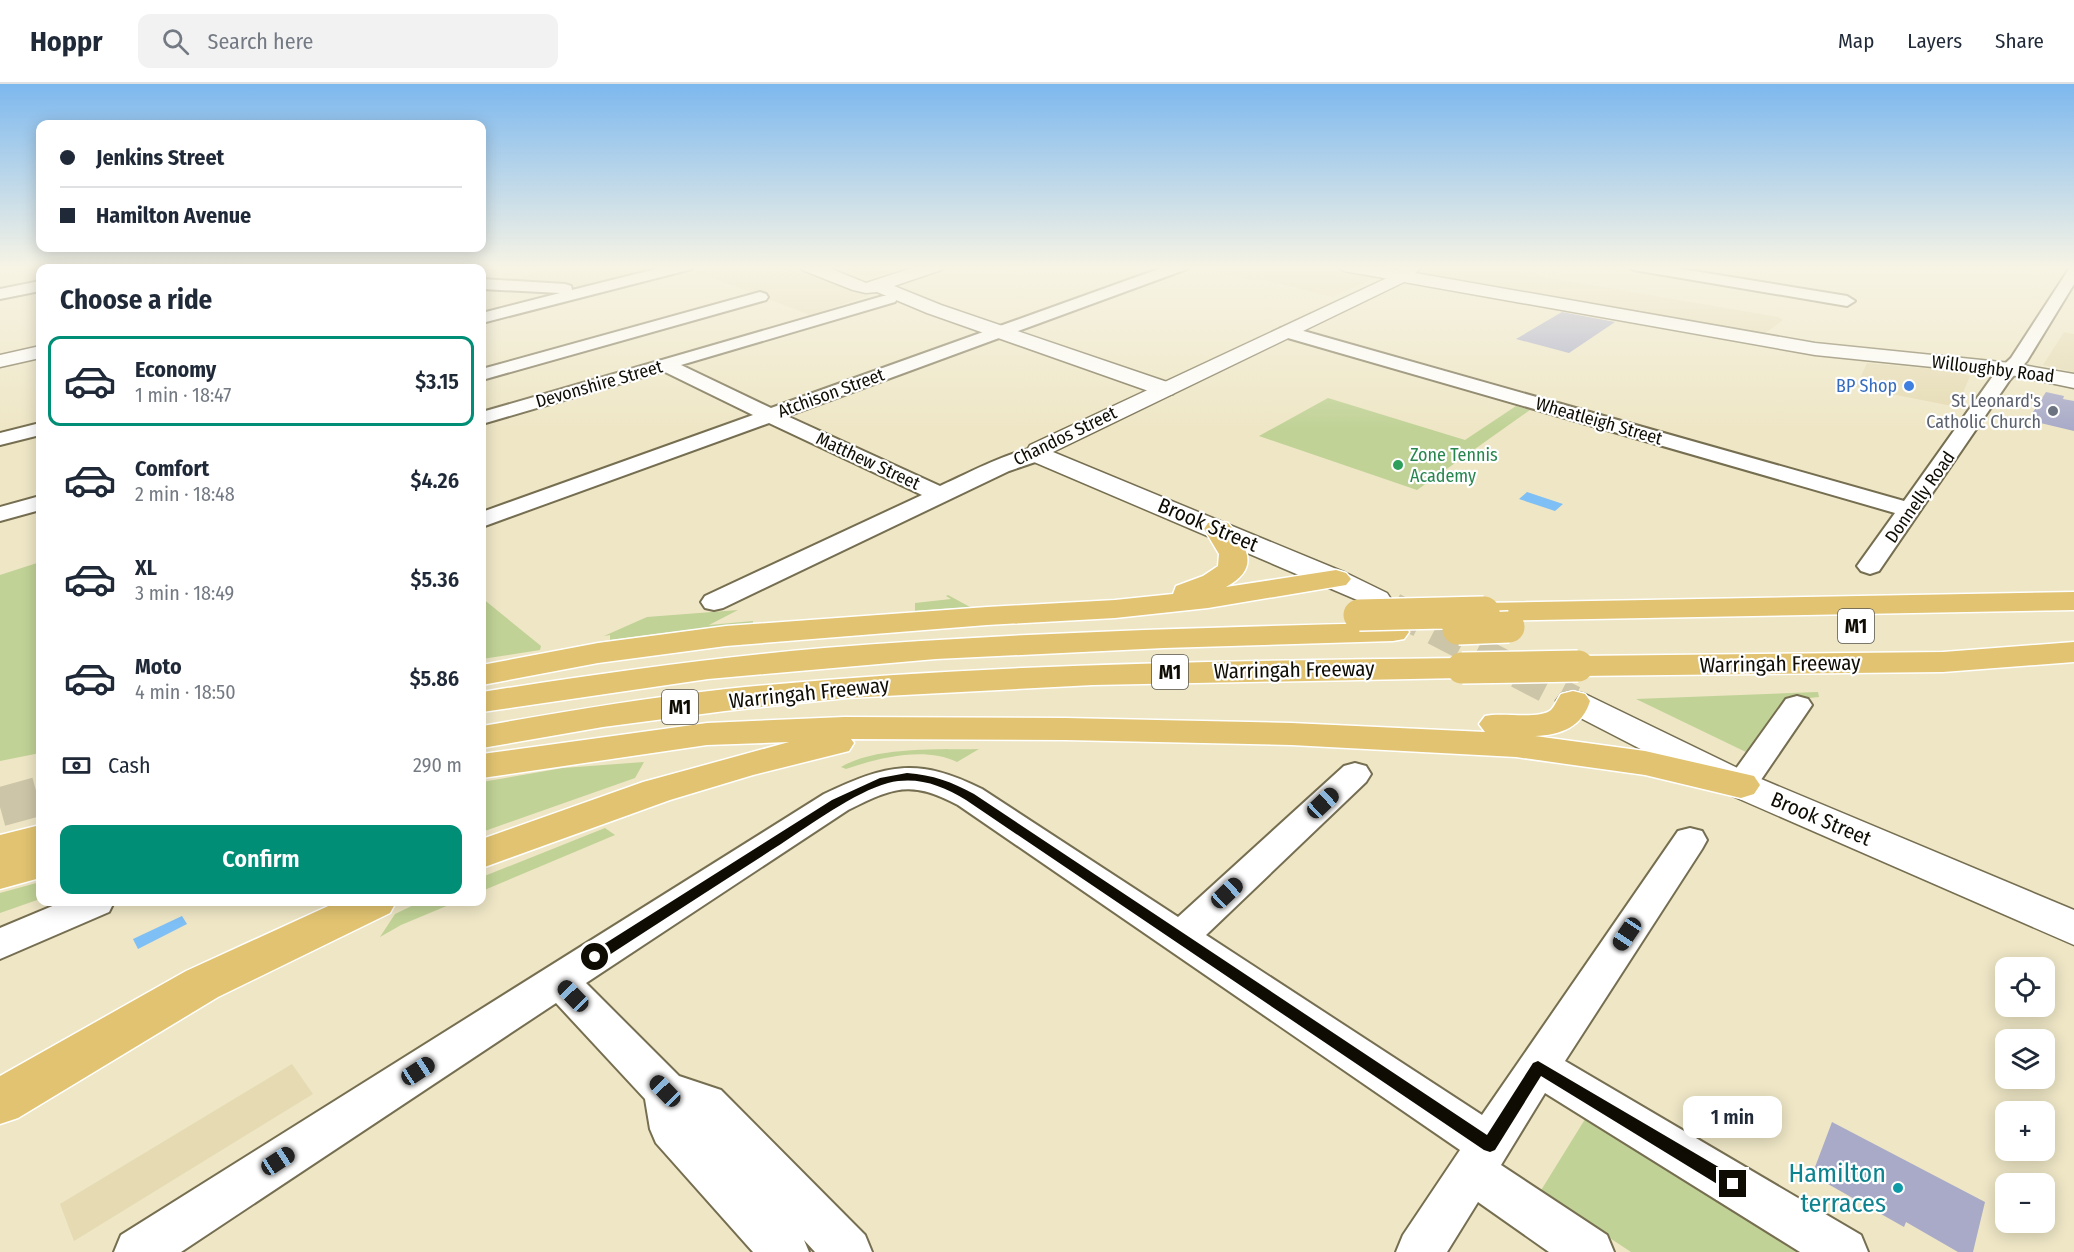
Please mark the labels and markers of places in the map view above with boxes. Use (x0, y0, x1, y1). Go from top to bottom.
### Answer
place label: BP Shop (1836, 375, 1897, 397)
marker: BP Shop (1902, 379, 1916, 393)
place label: St Leonard's Catholic Church (1926, 390, 2041, 433)
marker: St Leonard's Catholic Church (2046, 404, 2060, 418)
place label: Zone Tennis Academy (1410, 444, 1498, 487)
marker: Zone Tennis Academy (1391, 458, 1405, 472)
place label: Hamilton terraces (1789, 1158, 1886, 1219)
marker: Hamilton terraces (1891, 1181, 1905, 1195)

